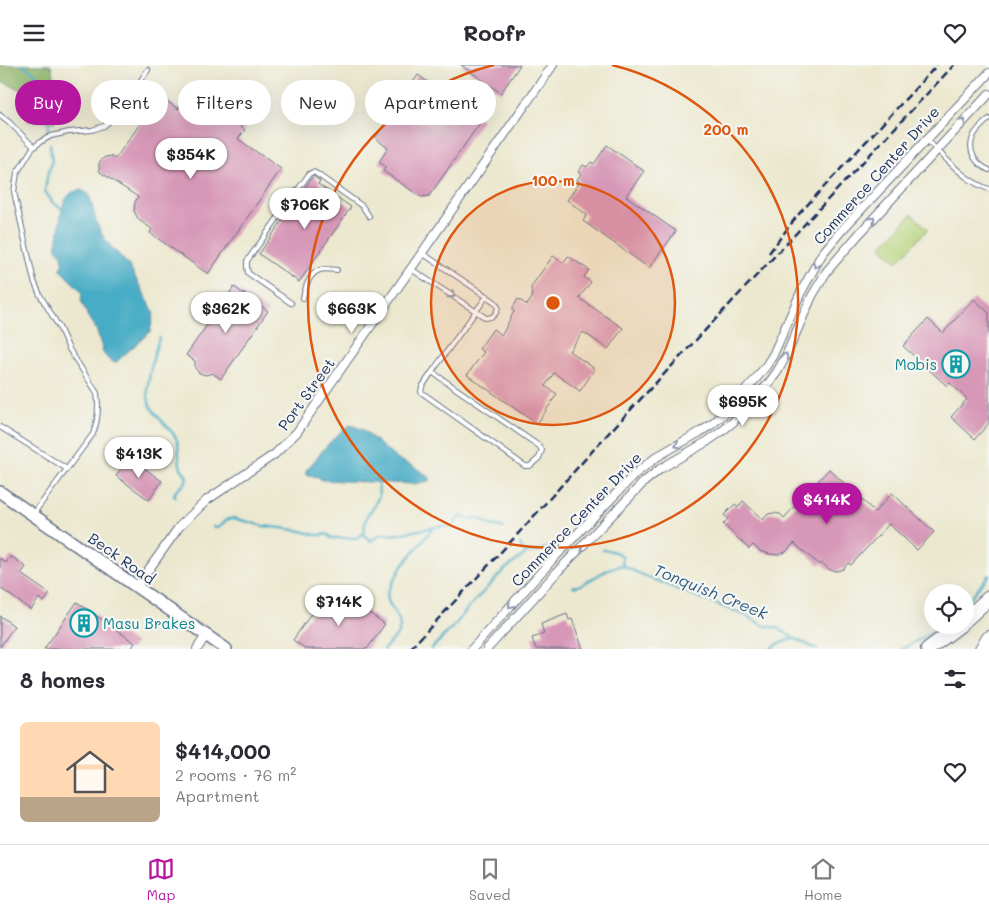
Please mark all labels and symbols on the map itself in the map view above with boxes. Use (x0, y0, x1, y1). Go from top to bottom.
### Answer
street label: Commerce Center Drive (809, 102, 943, 248)
one-way arrow (957, 118, 966, 127)
text: 200 m (704, 119, 749, 139)
pin: $354K (156, 137, 226, 180)
text: 100 m (531, 170, 575, 190)
pin: $706K (270, 187, 340, 230)
one-way arrow (866, 217, 875, 226)
one-way arrow (812, 260, 822, 269)
one-way arrow (447, 289, 456, 299)
pin: $362K (191, 291, 261, 334)
pin: $663K (317, 291, 387, 334)
centre of rings (544, 294, 562, 312)
building icon: Mobis (941, 349, 971, 379)
one-way arrow (779, 352, 789, 361)
street label: Port Street (273, 354, 339, 434)
place label: Mobis (895, 354, 937, 374)
pin: $695K (708, 385, 778, 427)
pin: $413K (104, 437, 174, 479)
one-way arrow (674, 439, 683, 449)
street label: Commerce Center Drive (506, 448, 646, 590)
pin: $414K (792, 483, 862, 525)
street label: Beck Road (84, 528, 160, 588)
one-way arrow (574, 545, 583, 554)
water label: Tonquish Creek (651, 559, 771, 624)
pin: $714K (304, 585, 374, 627)
one-way arrow (508, 600, 517, 609)
building icon: Masu Brakes (69, 608, 99, 638)
place label: Masu Brakes (103, 613, 195, 633)

